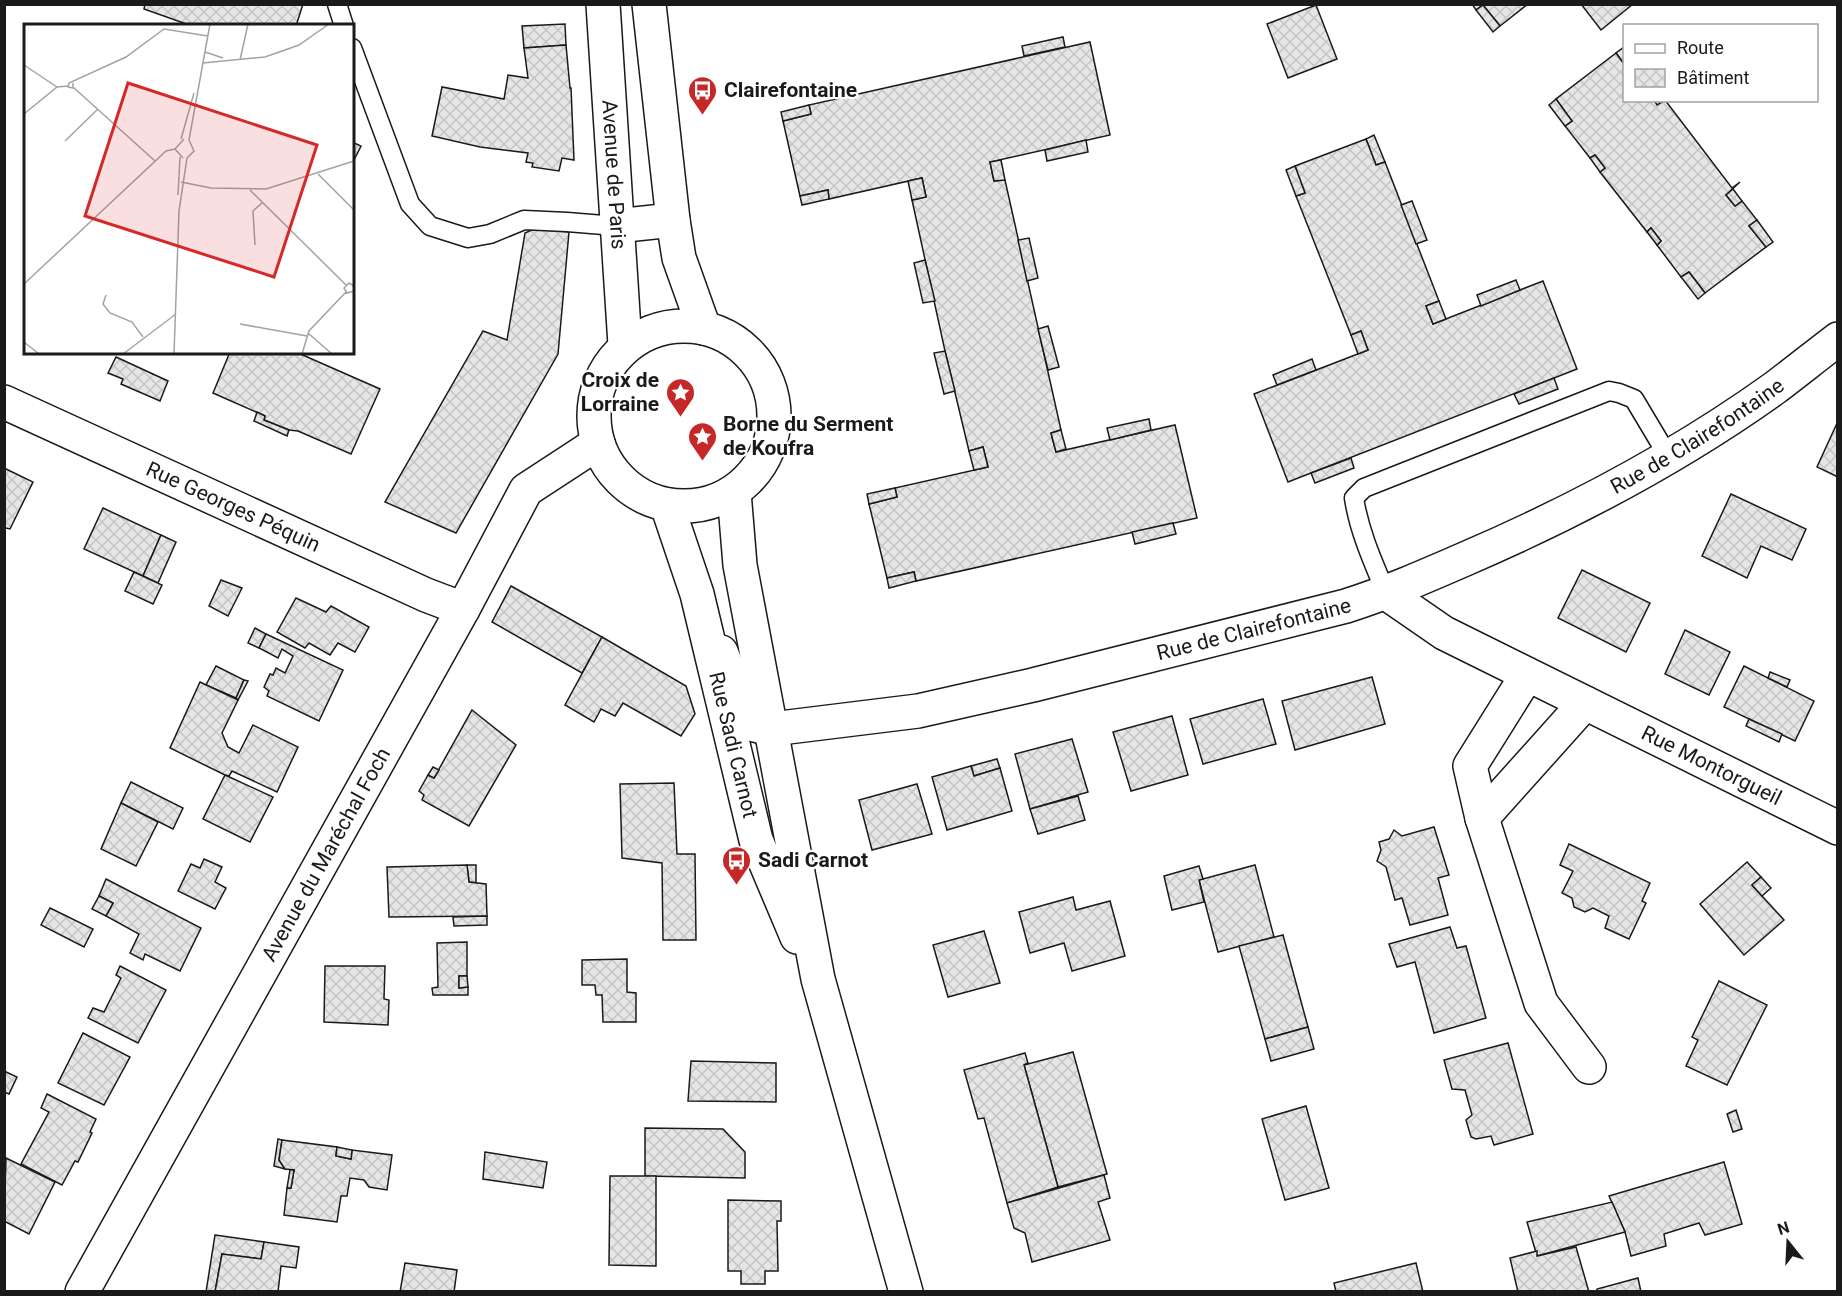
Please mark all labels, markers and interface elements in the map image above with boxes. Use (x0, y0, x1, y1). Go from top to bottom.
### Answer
inset map (24, 24, 354, 354)
legend (1623, 24, 1818, 102)
text: Route (1677, 37, 1724, 58)
text: Bâtiment (1677, 67, 1750, 88)
bus stop icon: Clairefontaine (687, 74, 719, 116)
place label: Clairefontaine (724, 78, 857, 102)
street label: Avenue de Paris (597, 99, 631, 250)
place label: Croix de Lorraine (581, 368, 659, 416)
street label: Rue de Clairefontaine (1606, 373, 1789, 499)
place icon: Croix de Lorraine (664, 376, 696, 418)
place label: Borne du Serment de Koufra (723, 412, 893, 460)
place icon: Borne du Serment de Koufra (686, 420, 718, 462)
street label: Rue Georges Péquin (142, 457, 324, 557)
street label: Rue de Clairefontaine (1154, 593, 1354, 665)
street label: Rue Sadi Carnot (704, 669, 762, 820)
street label: Rue Montorgueil (1638, 721, 1786, 810)
street label: Avenue du Maréchal Foch (257, 744, 395, 965)
bus stop icon: Sadi Carnot (721, 844, 753, 886)
place label: Sadi Carnot (758, 848, 868, 872)
north arrow (1758, 1212, 1818, 1272)
text: N (1775, 1217, 1792, 1239)

